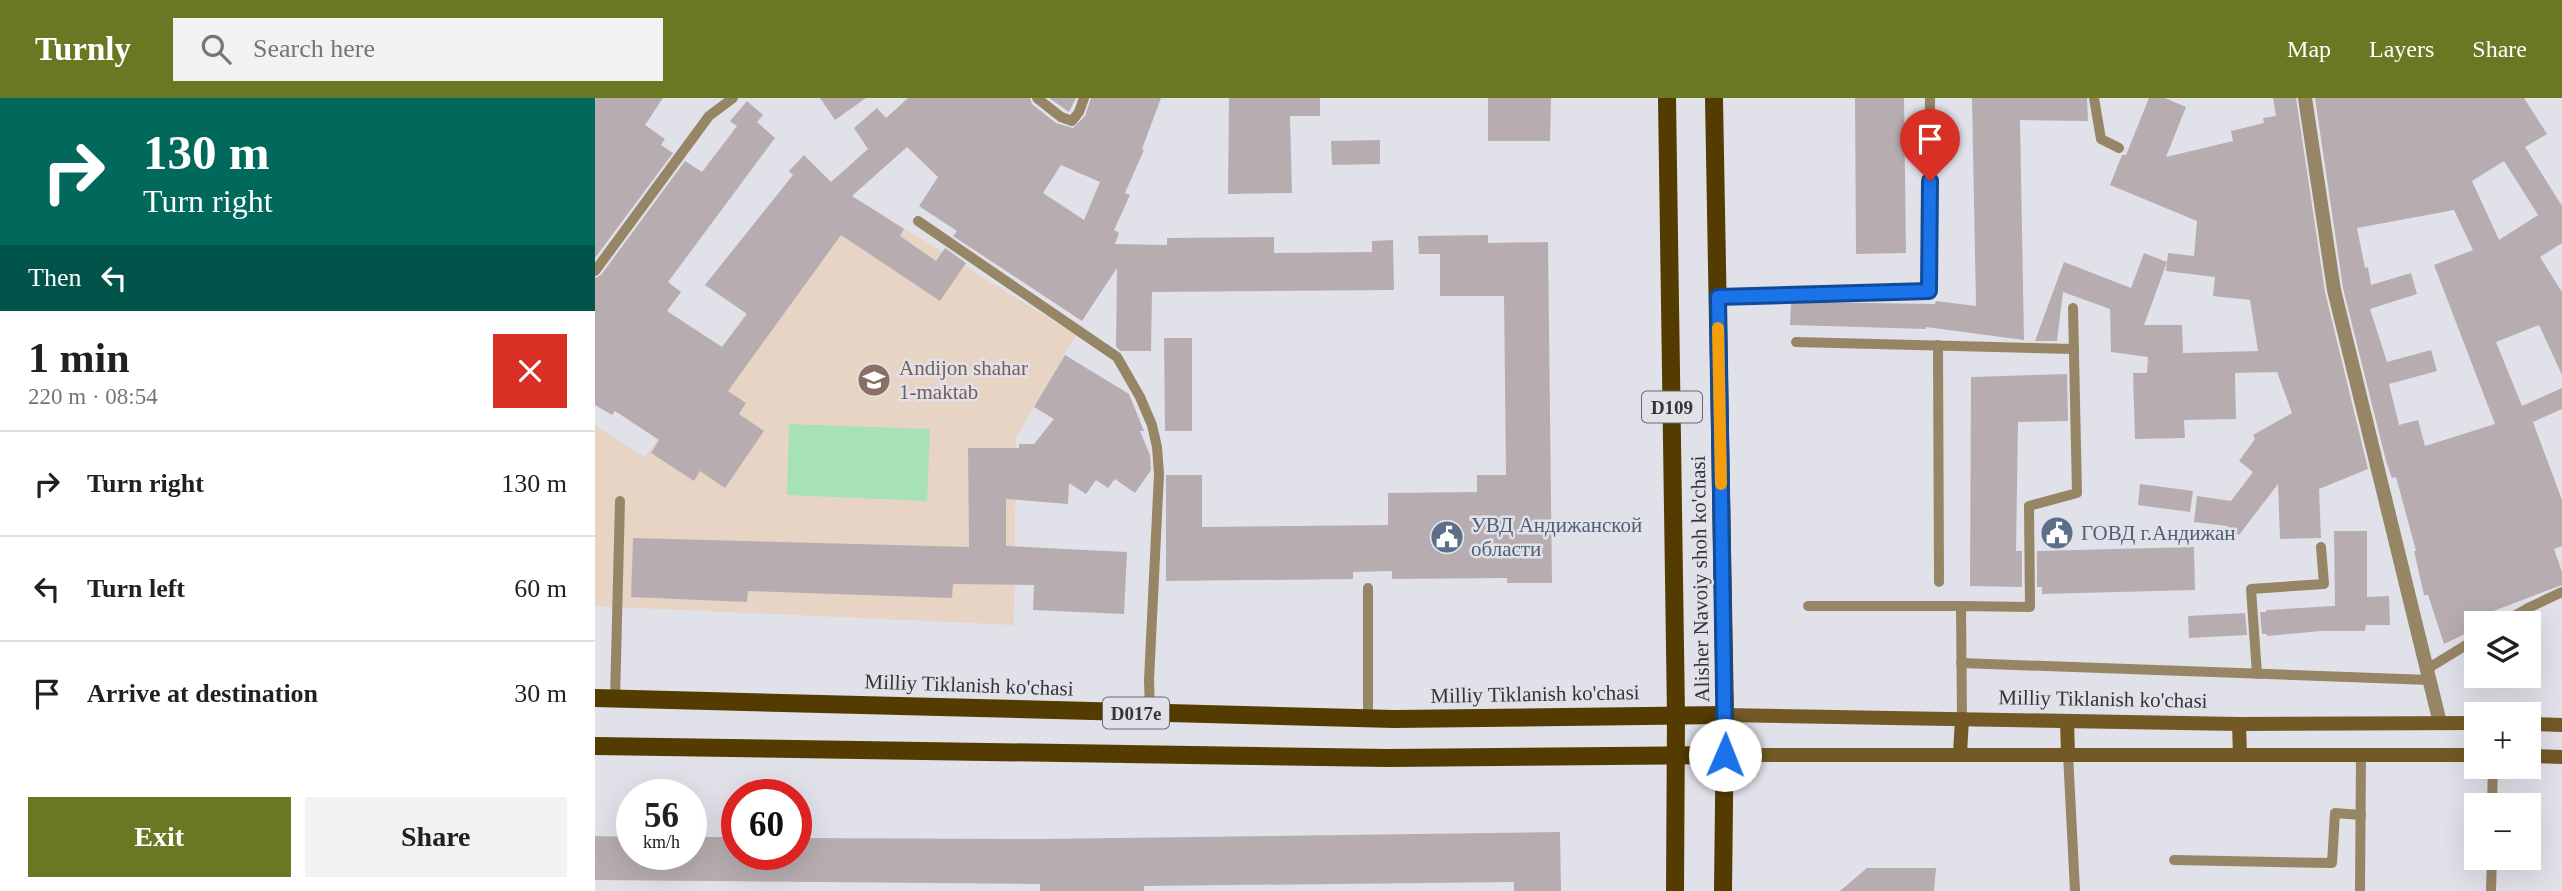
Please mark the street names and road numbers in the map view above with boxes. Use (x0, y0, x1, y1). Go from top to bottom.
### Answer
road number: D109 (1642, 392, 1702, 422)
street label: Alisher Navoiy shoh ko'chasi (1686, 455, 1714, 703)
street label: Milliy Tiklanish ko'chasi (864, 669, 1074, 701)
street label: Milliy Tiklanish ko'chasi (1430, 680, 1640, 708)
street label: Milliy Tiklanish ko'chasi (1998, 685, 2208, 713)
road number: D017e (1103, 698, 1169, 728)

